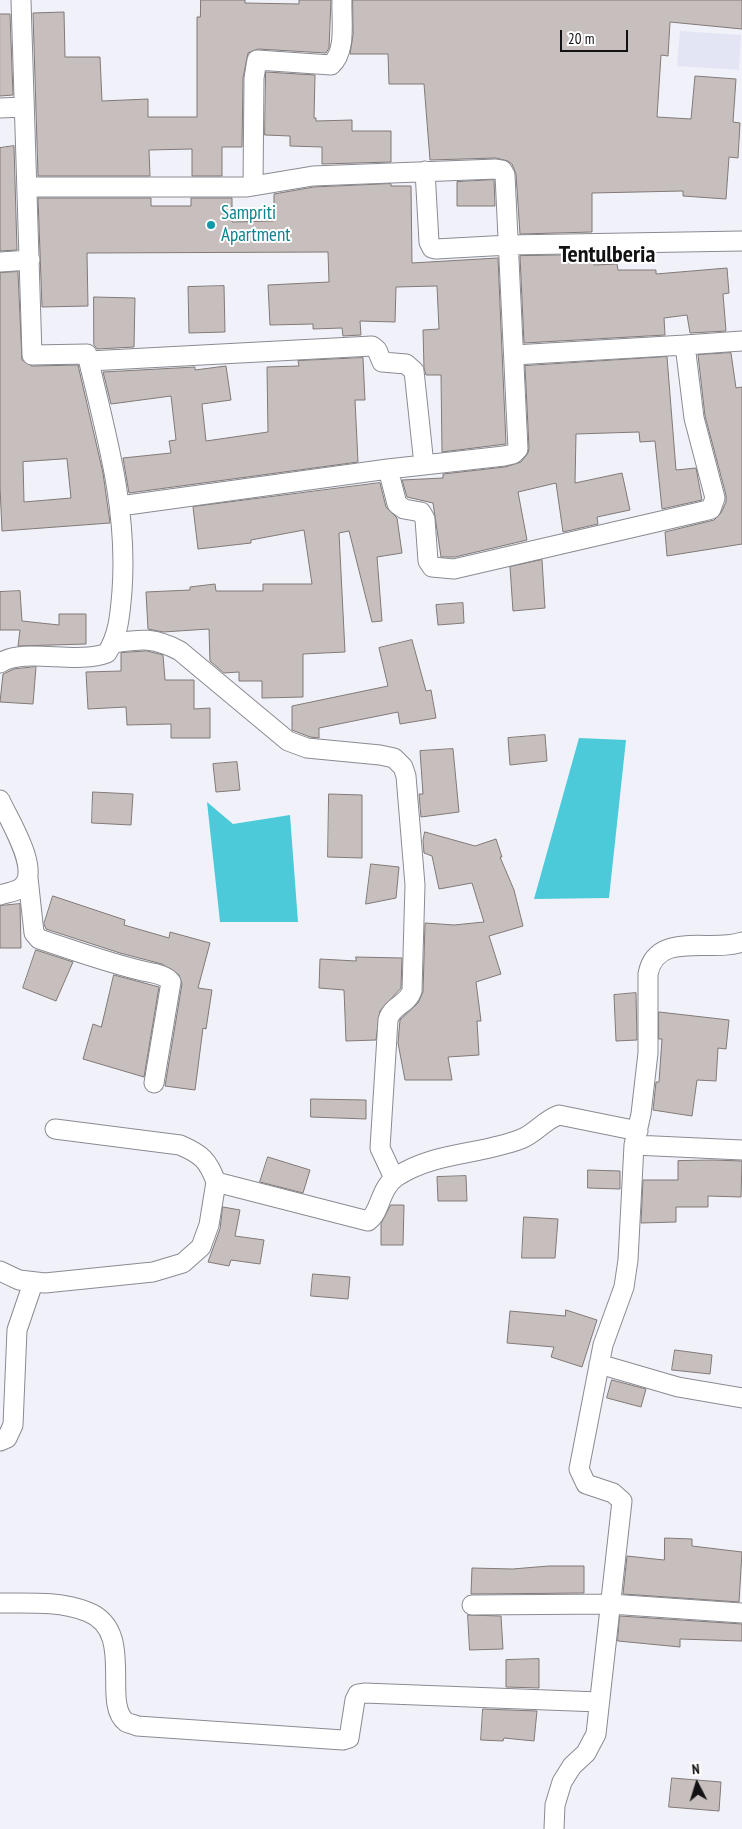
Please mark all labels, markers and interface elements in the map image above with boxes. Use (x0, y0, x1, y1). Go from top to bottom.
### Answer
scale bar (562, 20, 630, 52)
text: 20 m (568, 29, 594, 48)
place label: Sampriti Apartment (221, 203, 291, 247)
marker: Sampriti Apartment (205, 219, 217, 231)
district label: Tentulberia (559, 241, 655, 269)
north arrow (672, 1759, 722, 1809)
text: N (691, 1760, 700, 1778)

